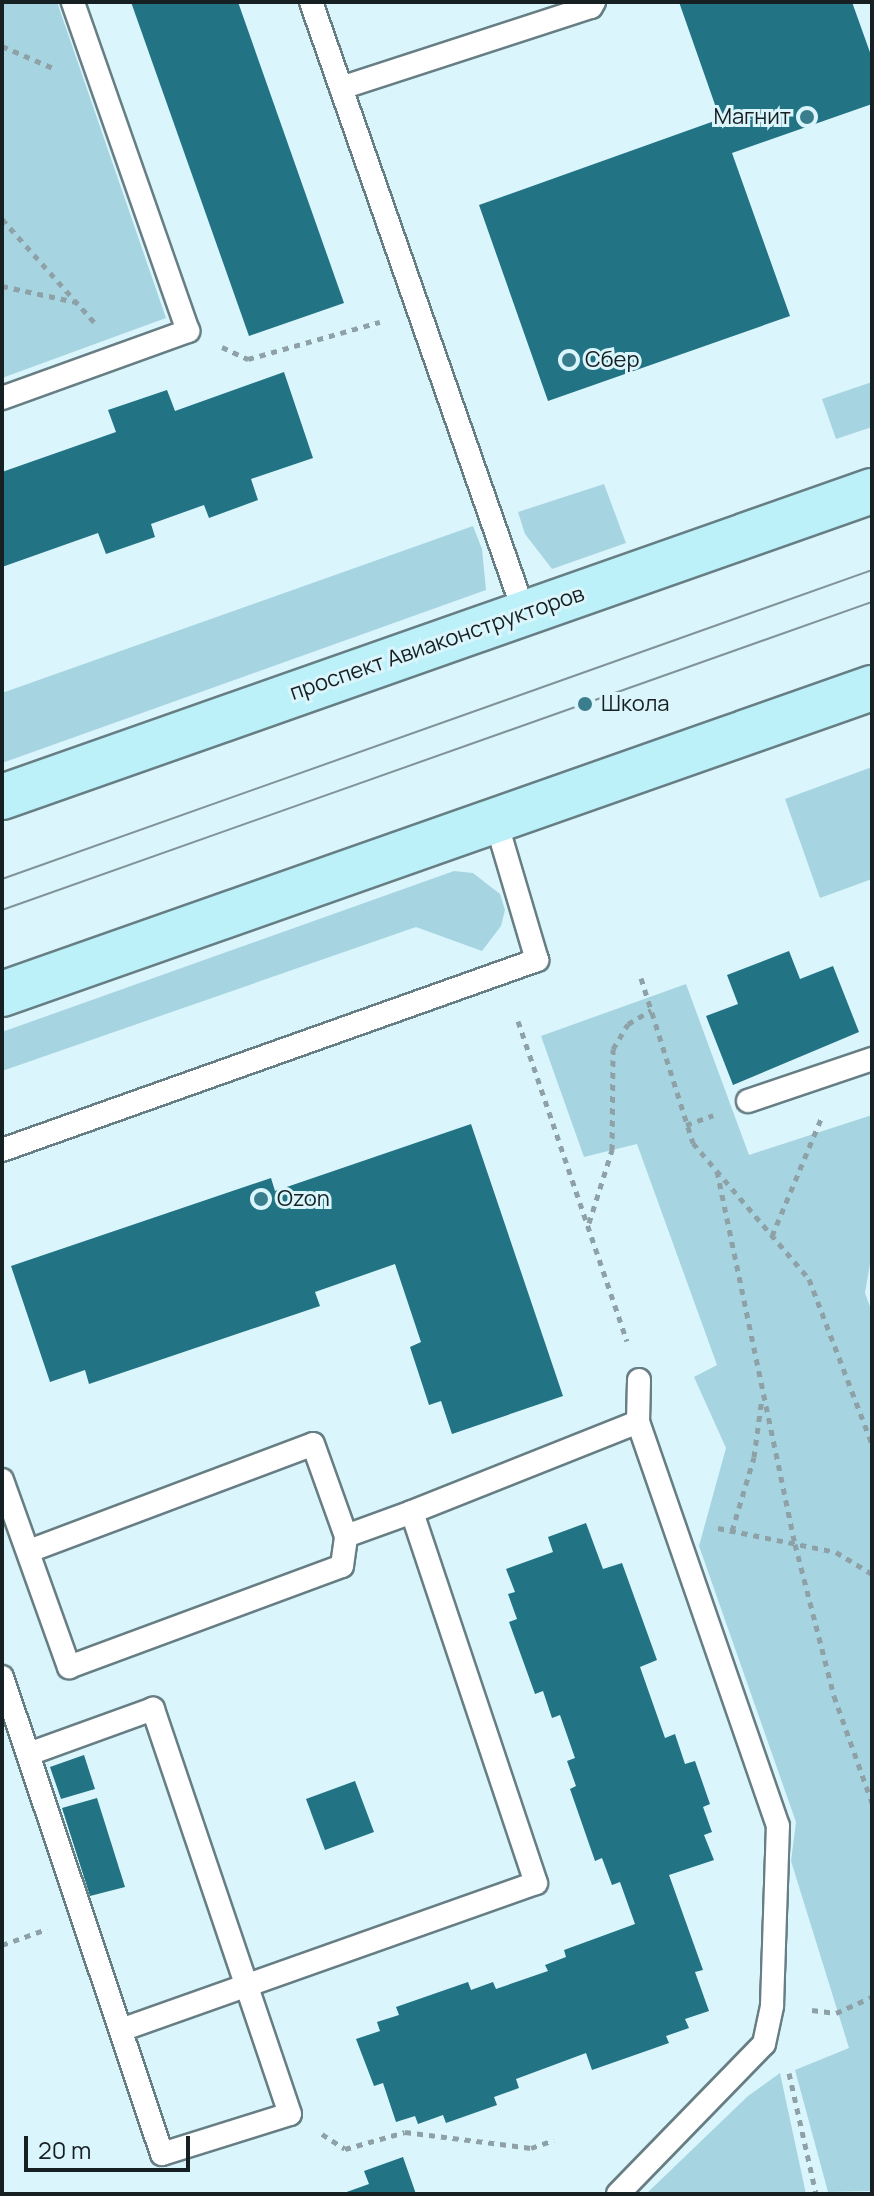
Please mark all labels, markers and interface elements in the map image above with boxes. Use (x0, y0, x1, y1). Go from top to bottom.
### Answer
place label: Магнит (713, 104, 791, 130)
marker: Магнит (798, 108, 816, 126)
place label: Сбер (585, 347, 639, 373)
marker: Сбер (560, 351, 578, 369)
street label: проспект Авиаконструкторов (286, 580, 588, 706)
place label: Школа (601, 691, 670, 717)
marker: Школа (576, 695, 594, 713)
place label: Ozon (277, 1186, 330, 1212)
marker: Ozon (252, 1190, 270, 1208)
scale bar (28, 2120, 194, 2170)
text: 20 m (38, 2133, 91, 2166)

